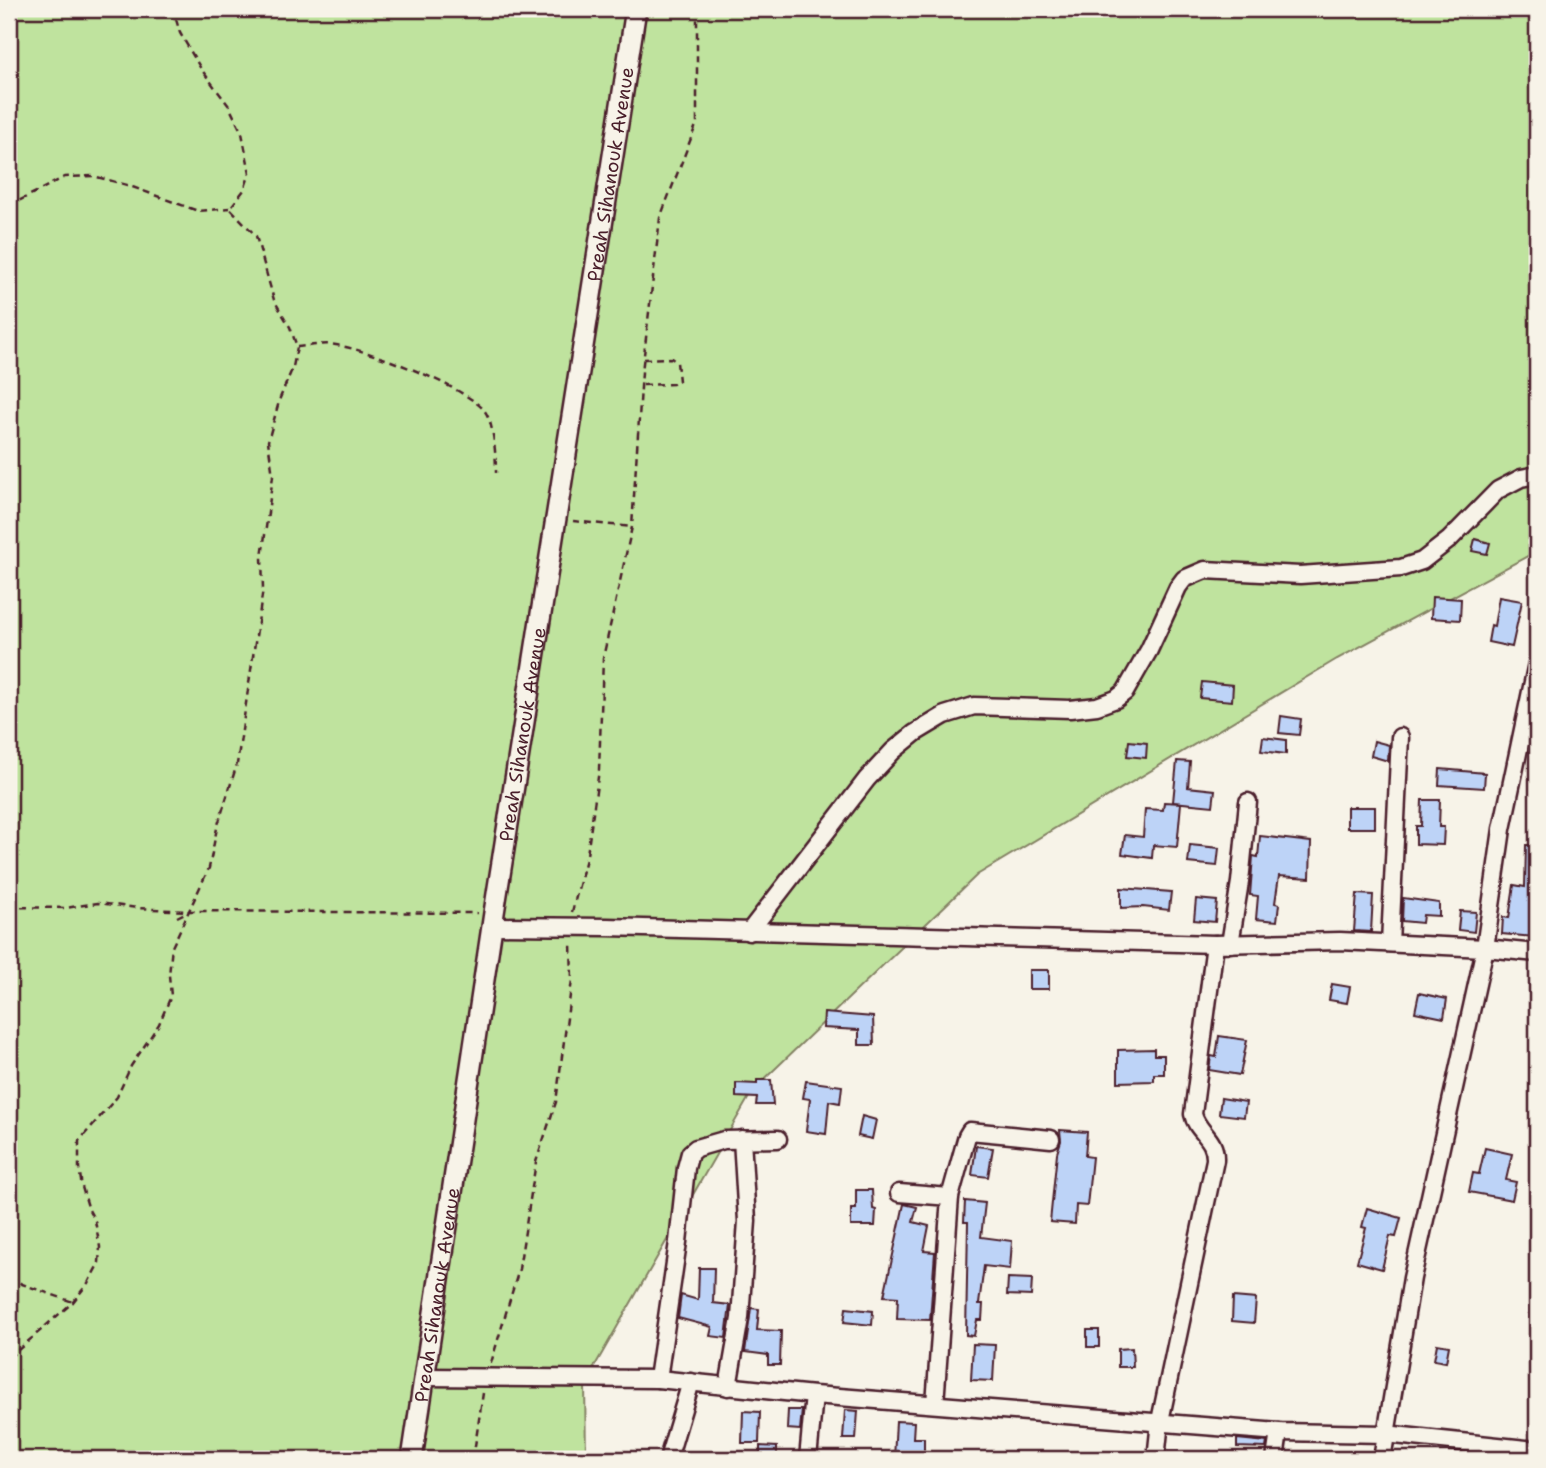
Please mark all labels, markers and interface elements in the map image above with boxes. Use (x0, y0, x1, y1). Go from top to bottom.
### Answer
street label: Preah Sihanouk Avenue (581, 65, 639, 283)
street label: Preah Sihanouk Avenue (493, 625, 551, 843)
street label: Preah Sihanouk Avenue (408, 1186, 465, 1404)

